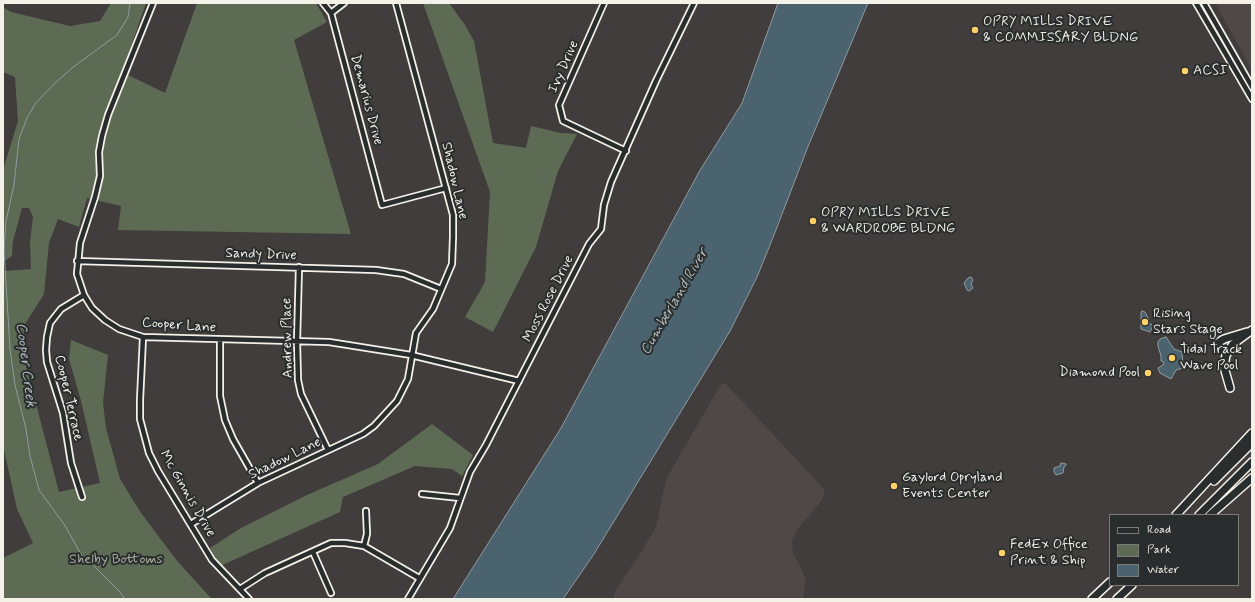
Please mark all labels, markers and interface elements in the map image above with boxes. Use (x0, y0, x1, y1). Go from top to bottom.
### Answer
place label: OPRY MILLS DRIVE & COMMISSARY BLDNG (983, 14, 1138, 46)
marker: OPRY MILLS DRIVE & COMMISSARY BLDNG (970, 25, 980, 35)
street label: Ivy Drive (545, 38, 583, 96)
street label: Demarius Drive (346, 53, 386, 147)
place label: ACSI (1193, 63, 1227, 79)
marker: ACSI (1180, 66, 1190, 76)
street label: Shadow Lane (437, 141, 471, 221)
place label: OPRY MILLS DRIVE & WARDROBE BLDNG (821, 205, 955, 238)
marker: OPRY MILLS DRIVE & WARDROBE BLDNG (808, 216, 818, 226)
street label: Sandy Drive (225, 245, 297, 265)
water label: Cumberland River (637, 246, 713, 358)
street label: Moss Rose Drive (520, 253, 578, 345)
street label: Andrew Place (279, 298, 297, 378)
place label: Rising Stars Stage (1153, 306, 1223, 338)
street label: Cooper Lane (141, 315, 217, 337)
marker: Rising Stars Stage (1140, 317, 1150, 327)
water label: Cooper Creek (11, 322, 39, 408)
place label: Tidal Track Wave Pool (1180, 342, 1242, 374)
street label: Cooper Terrace (50, 353, 86, 443)
marker: Tidal Track Wave Pool (1167, 353, 1177, 363)
place label: Diamond Pool (1059, 365, 1140, 381)
marker: Diamond Pool (1143, 368, 1153, 378)
street label: Shadow Lane (246, 434, 324, 484)
street label: Mc Ginnis Drive (155, 448, 219, 540)
place label: Gaylord Opryland Events Center (902, 470, 1002, 502)
marker: Gaylord Opryland Events Center (889, 481, 899, 491)
legend (1109, 514, 1239, 586)
text: Road (1147, 522, 1171, 538)
place label: FedEx Office Print & Ship (1010, 537, 1088, 570)
text: Park (1147, 542, 1171, 558)
marker: FedEx Office Print & Ship (997, 548, 1007, 558)
park label: Shelby Bottoms (69, 552, 163, 568)
text: Water (1147, 562, 1179, 578)

